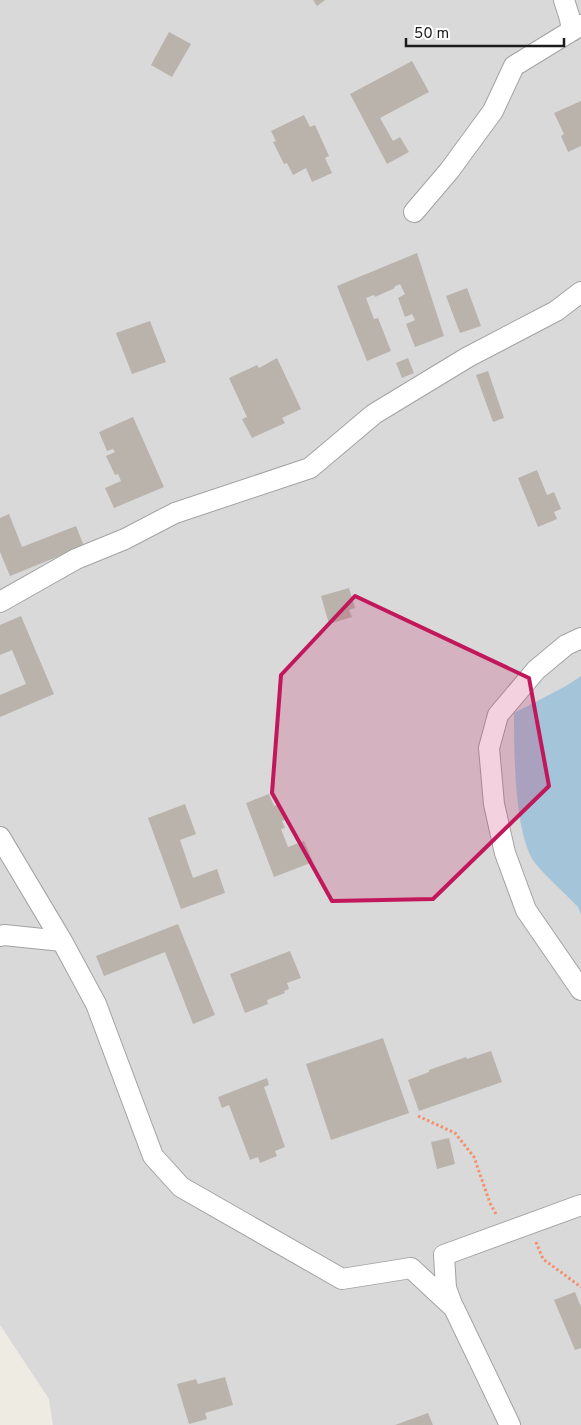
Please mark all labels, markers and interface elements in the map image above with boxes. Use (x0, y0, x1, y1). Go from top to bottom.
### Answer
scale bar (406, 15, 564, 47)
text: 50 m (414, 25, 449, 44)

